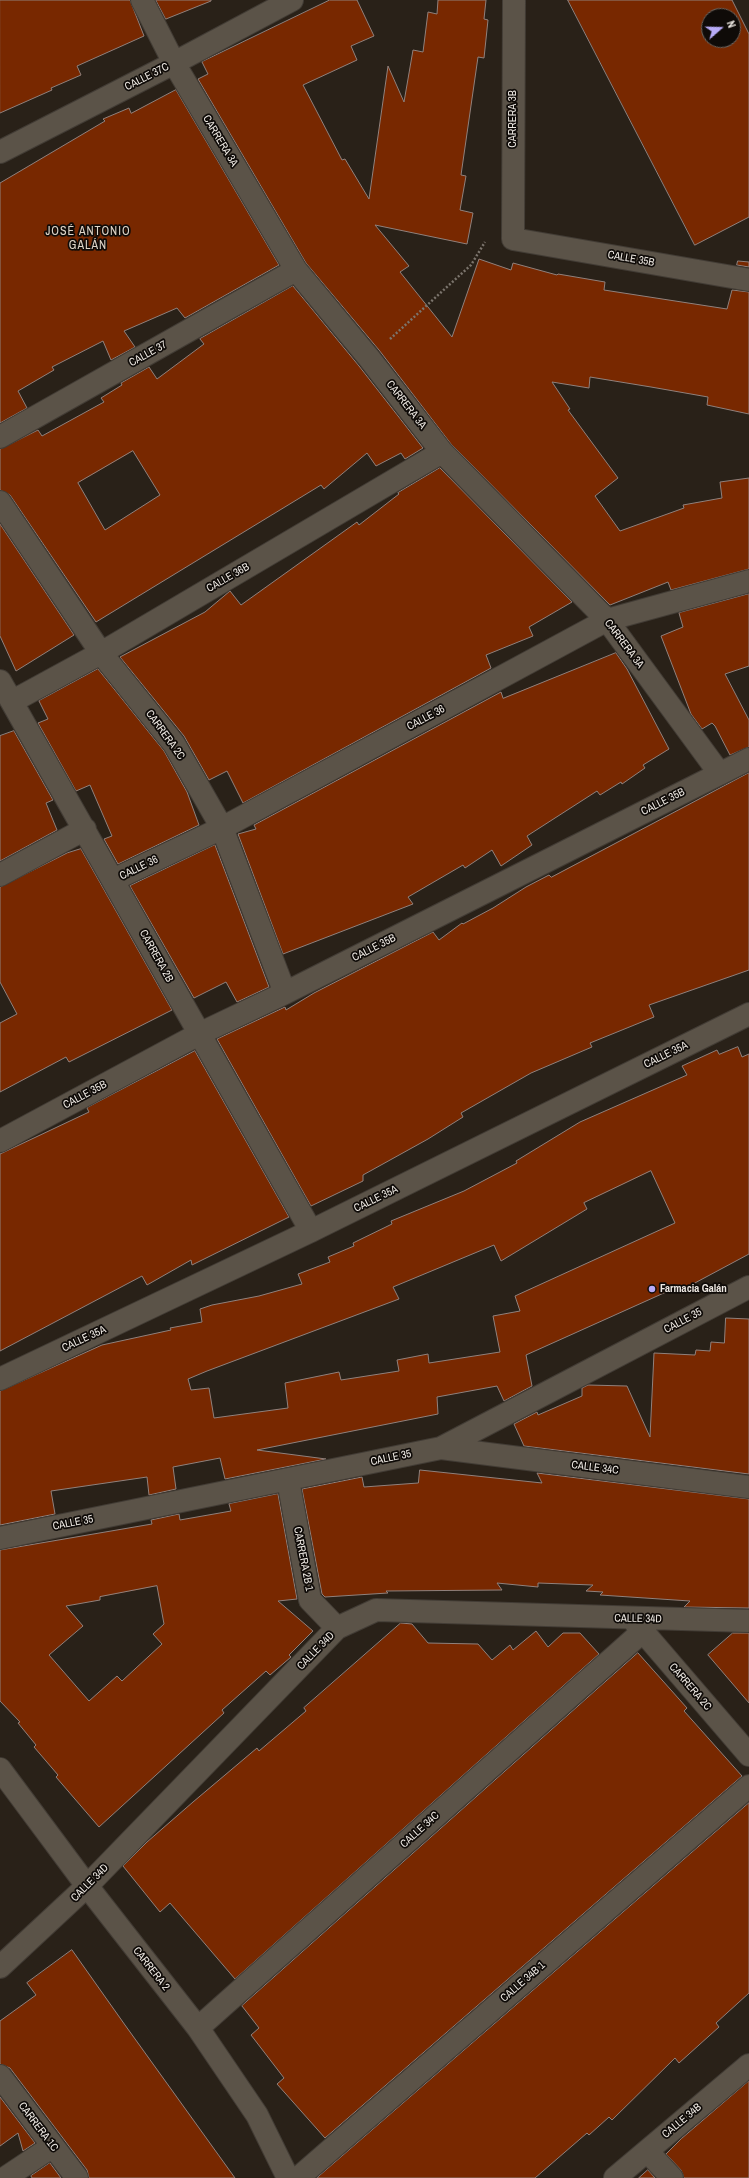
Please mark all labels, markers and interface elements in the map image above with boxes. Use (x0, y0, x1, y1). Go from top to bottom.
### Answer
north arrow (701, 8, 741, 48)
text: N (724, 19, 739, 30)
street label: CALLE 37C (123, 60, 171, 94)
street label: CARRERA 3B (506, 90, 520, 148)
street label: CARRERA 3A (199, 113, 241, 169)
district label: JOSÉ ANTONIO GALÁN (45, 225, 131, 253)
street label: CALLE 35B (607, 248, 655, 270)
street label: CALLE 37 (127, 338, 169, 370)
street label: CARRERA 3A (383, 378, 429, 432)
street label: CALLE 36B (204, 561, 252, 595)
street label: CARRERA 3A (601, 617, 647, 671)
street label: CALLE 36 (405, 703, 447, 733)
street label: CARRERA 2C (143, 708, 187, 762)
street label: CALLE 35B (639, 785, 687, 819)
street label: CALLE 36 (118, 853, 160, 883)
street label: CARRERA 2B (136, 928, 176, 984)
street label: CALLE 35B (350, 931, 398, 965)
street label: CALLE 35A (642, 1039, 690, 1071)
street label: CALLE 35B (61, 1078, 109, 1112)
street label: CALLE 35A (352, 1183, 400, 1215)
place label: Farmacia Galán (660, 1282, 727, 1296)
marker: Farmacia Galán (647, 1284, 657, 1294)
street label: CALLE 35 (662, 1306, 704, 1336)
street label: CALLE 35A (60, 1323, 108, 1355)
street label: CALLE 35 (370, 1447, 412, 1469)
street label: CALLE 34C (571, 1459, 619, 1477)
street label: CALLE 35 (52, 1513, 94, 1533)
street label: CARRERA 2B 1 (290, 1526, 316, 1592)
street label: CALLE 34D (614, 1612, 662, 1626)
street label: CALLE 34D (295, 1629, 337, 1673)
street label: CARRERA 2C (666, 1661, 714, 1713)
street label: CALLE 34C (398, 1809, 442, 1851)
street label: CALLE 34D (68, 1861, 112, 1905)
street label: CARRERA 2 (130, 1945, 172, 1993)
street label: CALLE 34B 1 (498, 1959, 548, 2005)
street label: CARRERA 1C (15, 2100, 61, 2154)
street label: CALLE 34B (660, 2101, 704, 2141)

